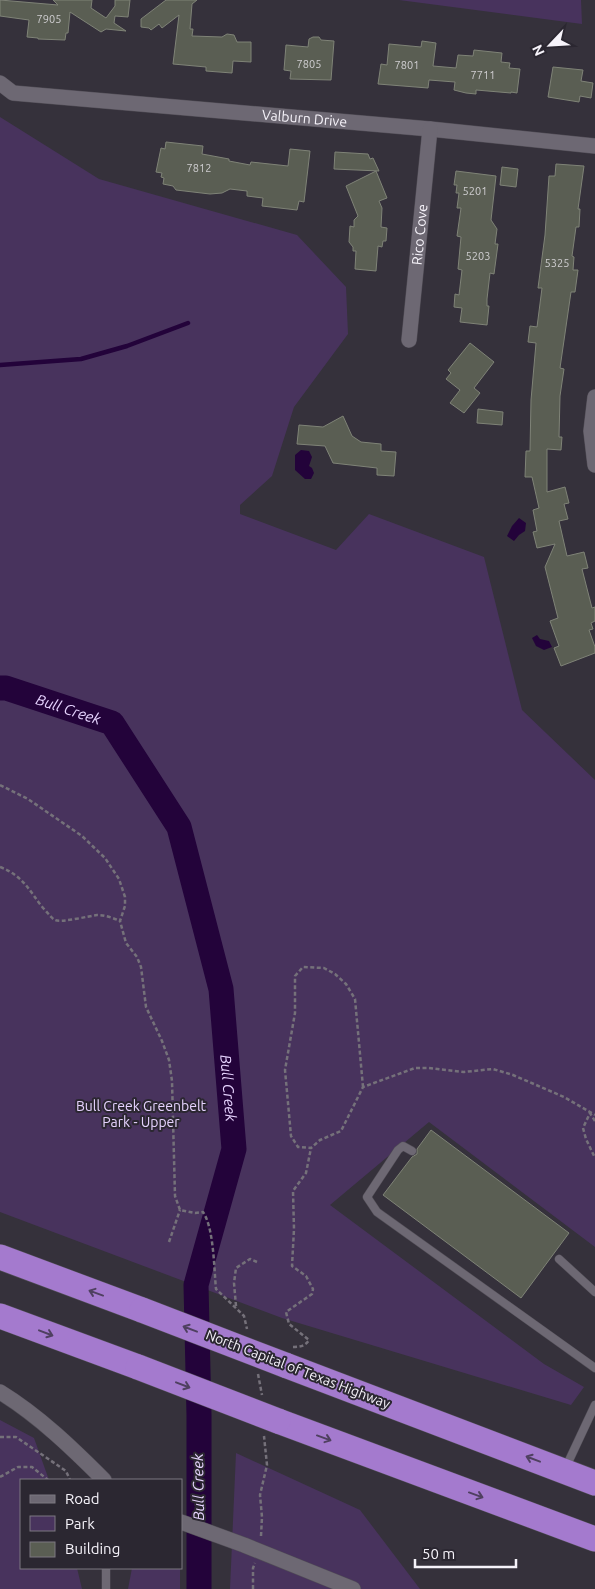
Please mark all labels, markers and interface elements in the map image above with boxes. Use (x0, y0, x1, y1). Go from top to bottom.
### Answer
house number: 7905 (37, 13, 61, 25)
north arrow (525, 20, 575, 70)
text: N (529, 42, 548, 59)
house number: 7805 (297, 58, 321, 70)
house number: 7801 (395, 59, 419, 71)
house number: 7711 (471, 69, 495, 81)
street label: Valburn Drive (261, 107, 348, 130)
house number: 7812 (187, 162, 211, 174)
house number: 5201 (463, 185, 487, 197)
street label: Rico Cove (408, 203, 430, 266)
house number: 5203 (466, 250, 490, 262)
house number: 5325 (545, 257, 569, 269)
water label: Bull Creek (34, 690, 104, 727)
water label: Bull Creek (218, 1054, 240, 1122)
park label: Bull Creek Greenbelt Park - Upper (76, 1098, 207, 1130)
one-way arrow (89, 1288, 104, 1297)
one-way arrow (183, 1323, 198, 1332)
street label: North Capital of Texas Highway (204, 1326, 393, 1412)
one-way arrow (37, 1329, 53, 1338)
one-way arrow (175, 1381, 190, 1390)
one-way arrow (316, 1434, 331, 1443)
water label: Bull Creek (189, 1453, 207, 1521)
one-way arrow (526, 1454, 541, 1463)
legend (20, 1479, 182, 1569)
text: Road (65, 1490, 100, 1507)
one-way arrow (468, 1491, 483, 1500)
text: Park (65, 1515, 95, 1532)
scale bar (415, 1536, 516, 1568)
text: Building (65, 1540, 120, 1557)
text: 50 m (422, 1545, 455, 1562)

